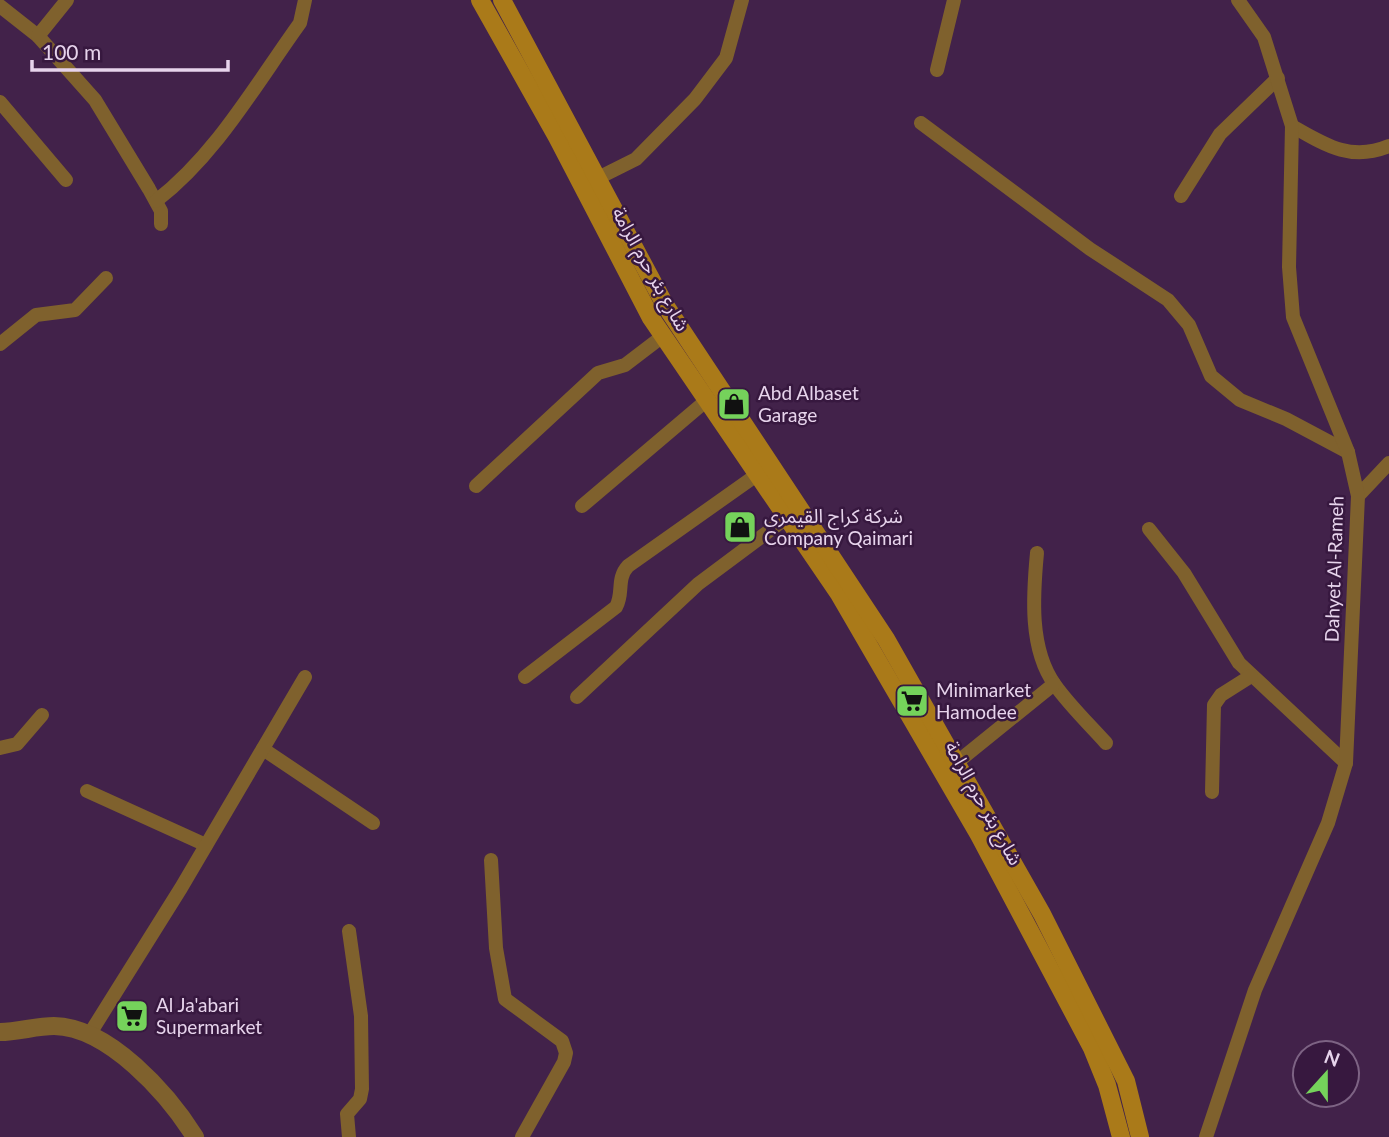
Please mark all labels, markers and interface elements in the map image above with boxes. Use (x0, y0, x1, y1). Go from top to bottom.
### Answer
scale bar (32, 28, 228, 72)
text: 100 m (42, 39, 101, 64)
street label: شارع بئر حرم الرامة (604, 203, 695, 337)
place label: Abd Albaset Garage (758, 381, 859, 426)
shop icon: Abd Albaset Garage (715, 385, 753, 423)
street label: Dahyet Al-Rameh (1319, 495, 1348, 643)
place label: شركة كراج القيمري Company Qaimari (764, 504, 913, 549)
shop icon: شركة كراج القيمري Company Qaimari (721, 508, 759, 546)
place label: Minimarket Hamodee (936, 678, 1031, 723)
supermarket icon: Minimarket Hamodee (893, 682, 931, 720)
street label: شارع بئر حرم الرامة (937, 737, 1028, 871)
place label: Al Ja'abari Supermarket (156, 993, 262, 1038)
supermarket icon: Al Ja'abari Supermarket (113, 997, 151, 1035)
north arrow (1291, 1039, 1361, 1109)
text: N (1321, 1044, 1343, 1071)

